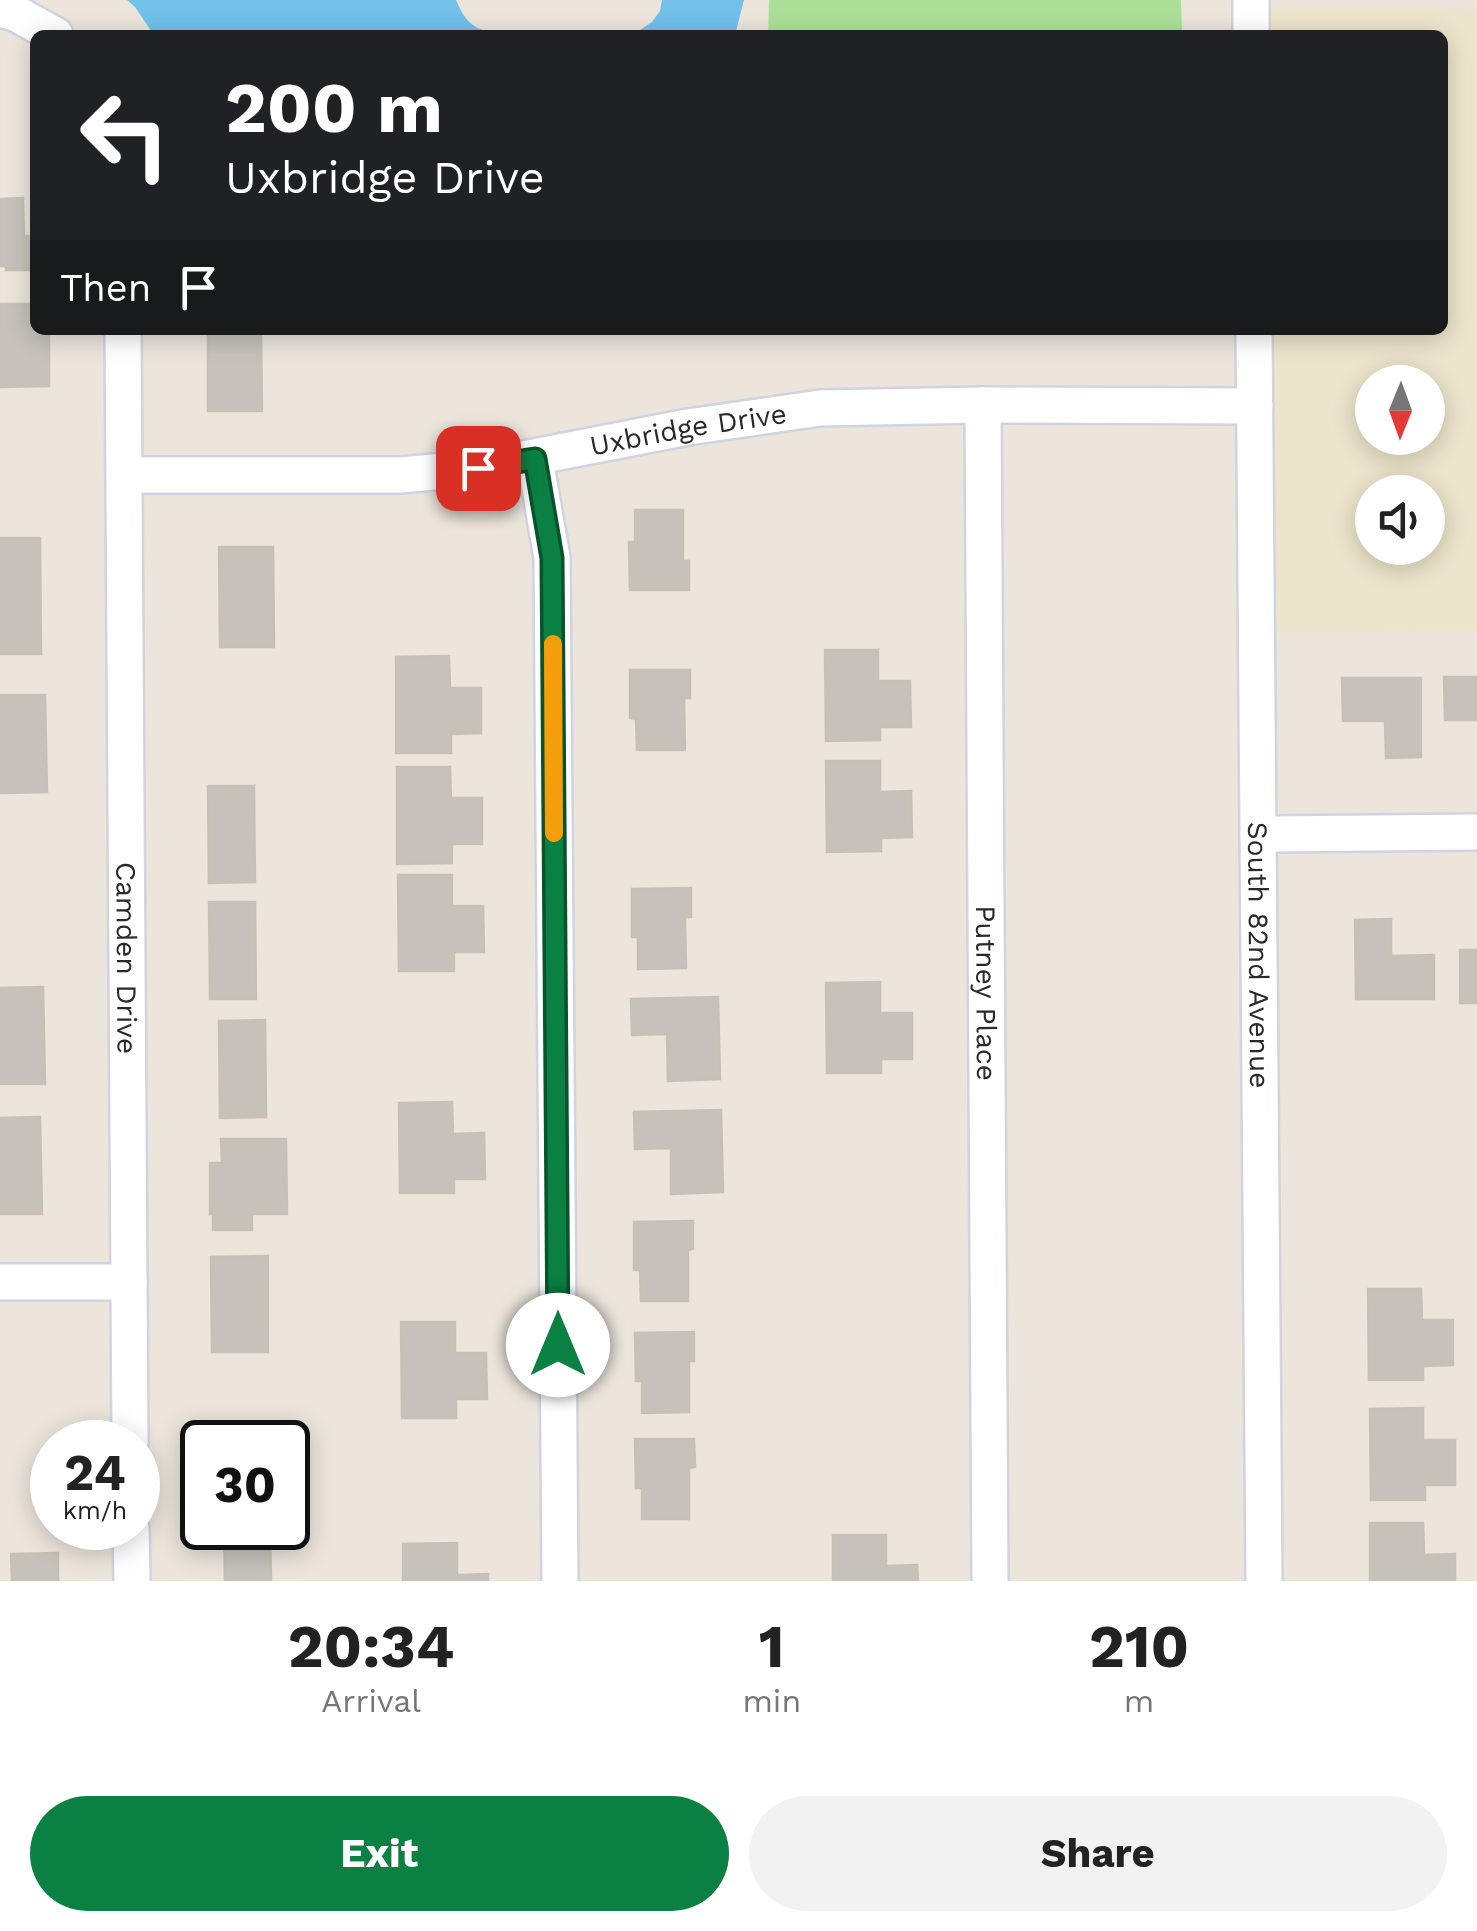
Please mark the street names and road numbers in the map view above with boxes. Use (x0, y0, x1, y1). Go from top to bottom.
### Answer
street label: Uxbridge Drive (587, 397, 789, 462)
street label: South 82nd Avenue (1241, 822, 1277, 1088)
street label: Camden Drive (110, 862, 144, 1054)
street label: Putney Place (969, 905, 1004, 1081)

